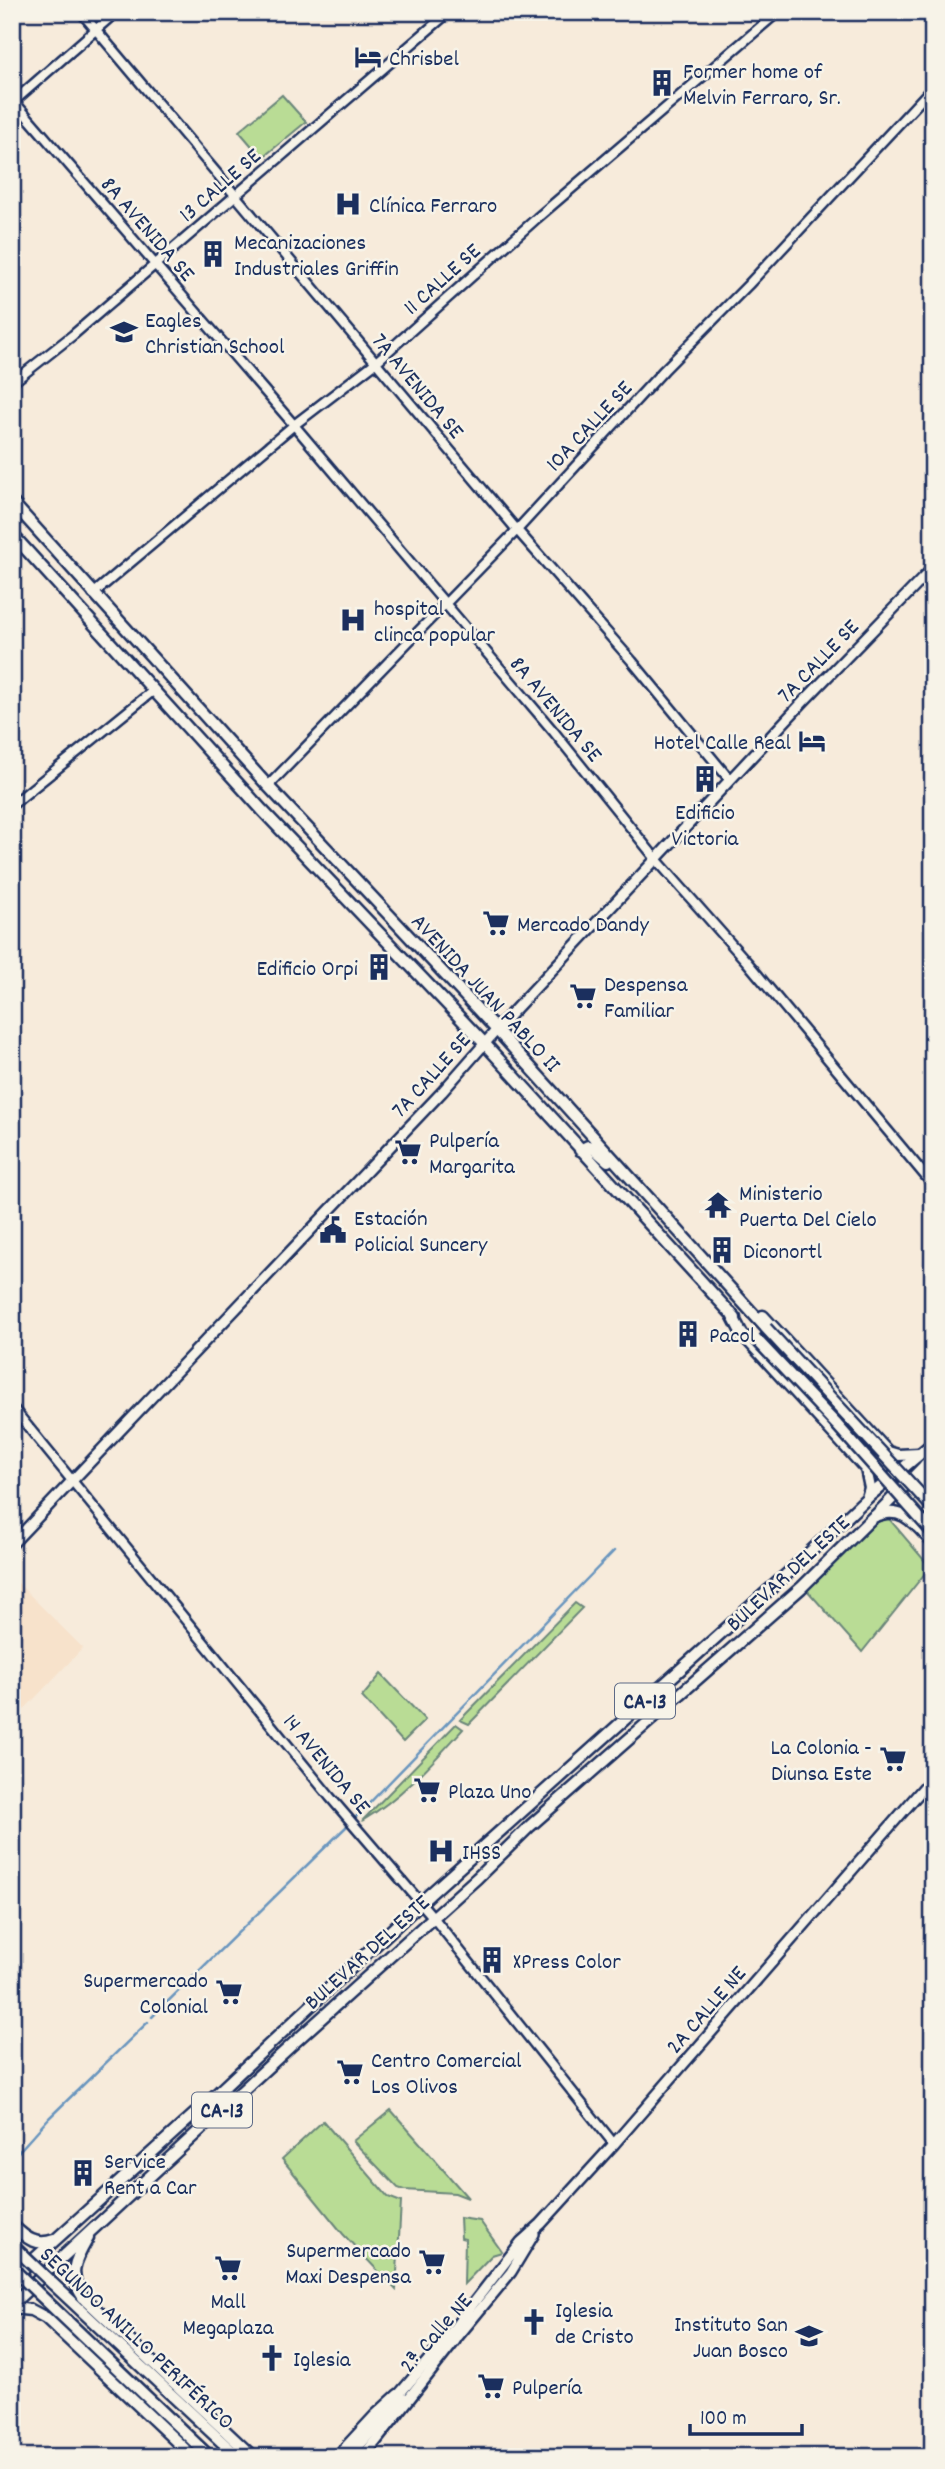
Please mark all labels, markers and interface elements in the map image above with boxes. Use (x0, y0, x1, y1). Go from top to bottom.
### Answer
hotel icon: Chrisbel (353, 42, 383, 72)
place label: Chrisbel (389, 44, 459, 77)
place label: Former home of Melvin Ferraro, Sr. (683, 57, 841, 116)
building icon: Former home of Melvin Ferraro, Sr. (647, 68, 677, 98)
street label: 13 CALLE SE (173, 141, 270, 232)
street label: 8A AVENIDA SE (91, 170, 202, 291)
hospital icon: Clínica Ferraro (333, 189, 363, 219)
place label: Clínica Ferraro (369, 191, 497, 224)
place label: Mecanizaciones Industriales Griffin (234, 228, 399, 287)
street label: 11 CALLE SE (397, 236, 490, 324)
building icon: Mecanizaciones Industriales Griffin (198, 239, 228, 269)
place label: Eagles Christian School (145, 306, 285, 365)
school or university icon: Eagles Christian School (109, 317, 139, 347)
street label: 7A AVENIDA SE (362, 327, 471, 448)
street label: 10A CALLE SE (539, 374, 642, 480)
place label: hospital clinca popular (374, 594, 495, 653)
hospital icon: hospital clinca popular (338, 605, 368, 635)
street label: 7A CALLE SE (771, 613, 868, 712)
street label: 8A AVENIDA SE (500, 650, 609, 771)
hotel icon: Hotel Calle Real (797, 726, 827, 756)
place label: Hotel Calle Real (654, 728, 792, 761)
building icon: Edificio Victoria (690, 764, 720, 794)
place label: Edificio Victoria (672, 798, 740, 857)
street label: AVENIDA JUAN PABLO II (402, 907, 567, 1081)
supermarket icon: Mercado Dandy (481, 908, 511, 938)
place label: Mercado Dandy (517, 910, 650, 943)
building icon: Edificio Orpi (364, 952, 394, 982)
place label: Edificio Orpi (256, 954, 358, 987)
place label: Despensa Familiar (604, 970, 689, 1029)
supermarket icon: Despensa Familiar (568, 981, 598, 1011)
street label: 7A CALLE SE (385, 1026, 481, 1127)
place label: Pulpería Margarita (429, 1126, 516, 1185)
supermarket icon: Pulpería Margarita (393, 1137, 423, 1167)
place label: Ministerio Puerta Del Cielo (739, 1179, 877, 1238)
temple icon: Ministerio Puerta Del Cielo (703, 1190, 733, 1220)
place label: Estación Policial Suncery (354, 1204, 488, 1263)
public building icon: Estación Policial Suncery (318, 1215, 348, 1245)
building icon: Diconortl (707, 1235, 737, 1265)
place label: Diconortl (743, 1237, 822, 1270)
building icon: Pacol (673, 1319, 703, 1349)
place label: Pacol (709, 1321, 756, 1354)
street label: BULEVAR DEL ESTE (720, 1508, 859, 1641)
road number: CA-13 (615, 1684, 675, 1718)
street label: 14 AVENIDA SE (273, 1708, 378, 1823)
place label: La Colonia - Diunsa Este (770, 1733, 872, 1792)
supermarket icon: La Colonia - Diunsa Este (878, 1744, 908, 1774)
supermarket icon: Plaza Uno (412, 1775, 442, 1805)
place label: Plaza Uno (448, 1777, 531, 1810)
hospital icon: IHSS (426, 1836, 456, 1866)
place label: IHSS (462, 1838, 501, 1871)
street label: BULEVAR DEL ESTE (298, 1888, 439, 2019)
building icon: XPress Color (477, 1945, 507, 1975)
place label: XPress Color (513, 1947, 621, 1980)
street label: 2A CALLE NE (660, 1959, 756, 2063)
place label: Supermercado Colonial (83, 1966, 209, 2025)
supermarket icon: Supermercado Colonial (214, 1977, 244, 2007)
place label: Centro Comercial Los Olivos (371, 2046, 522, 2105)
supermarket icon: Centro Comercial Los Olivos (335, 2057, 365, 2087)
road number: CA-13 (192, 2092, 252, 2128)
place label: Service Rent a Car (104, 2147, 197, 2206)
building icon: Service Rent a Car (68, 2158, 98, 2188)
place label: Supermercado Maxi Despensa (285, 2236, 412, 2295)
street label: SEGUNDO ANILLO PERIFÉRICO (31, 2240, 241, 2439)
supermarket icon: Supermercado Maxi Despensa (417, 2247, 447, 2277)
supermarket icon: Mall Megaplaza (213, 2253, 243, 2283)
street label: 2ª Calle NE (393, 2286, 482, 2382)
place label: Mall Megaplaza (183, 2287, 275, 2346)
place label: Iglesia de Cristo (555, 2296, 634, 2355)
church icon: Iglesia de Cristo (519, 2307, 549, 2337)
place label: Instituto San Juan Bosco (674, 2310, 788, 2369)
school or university icon: Instituto San Juan Bosco (794, 2321, 824, 2351)
church icon: Iglesia (257, 2343, 287, 2373)
place label: Iglesia (293, 2345, 352, 2378)
supermarket icon: Pulpería (476, 2371, 506, 2401)
place label: Pulpería (512, 2373, 583, 2406)
scale bar (690, 2392, 802, 2436)
text: 100 m (700, 2405, 747, 2435)

